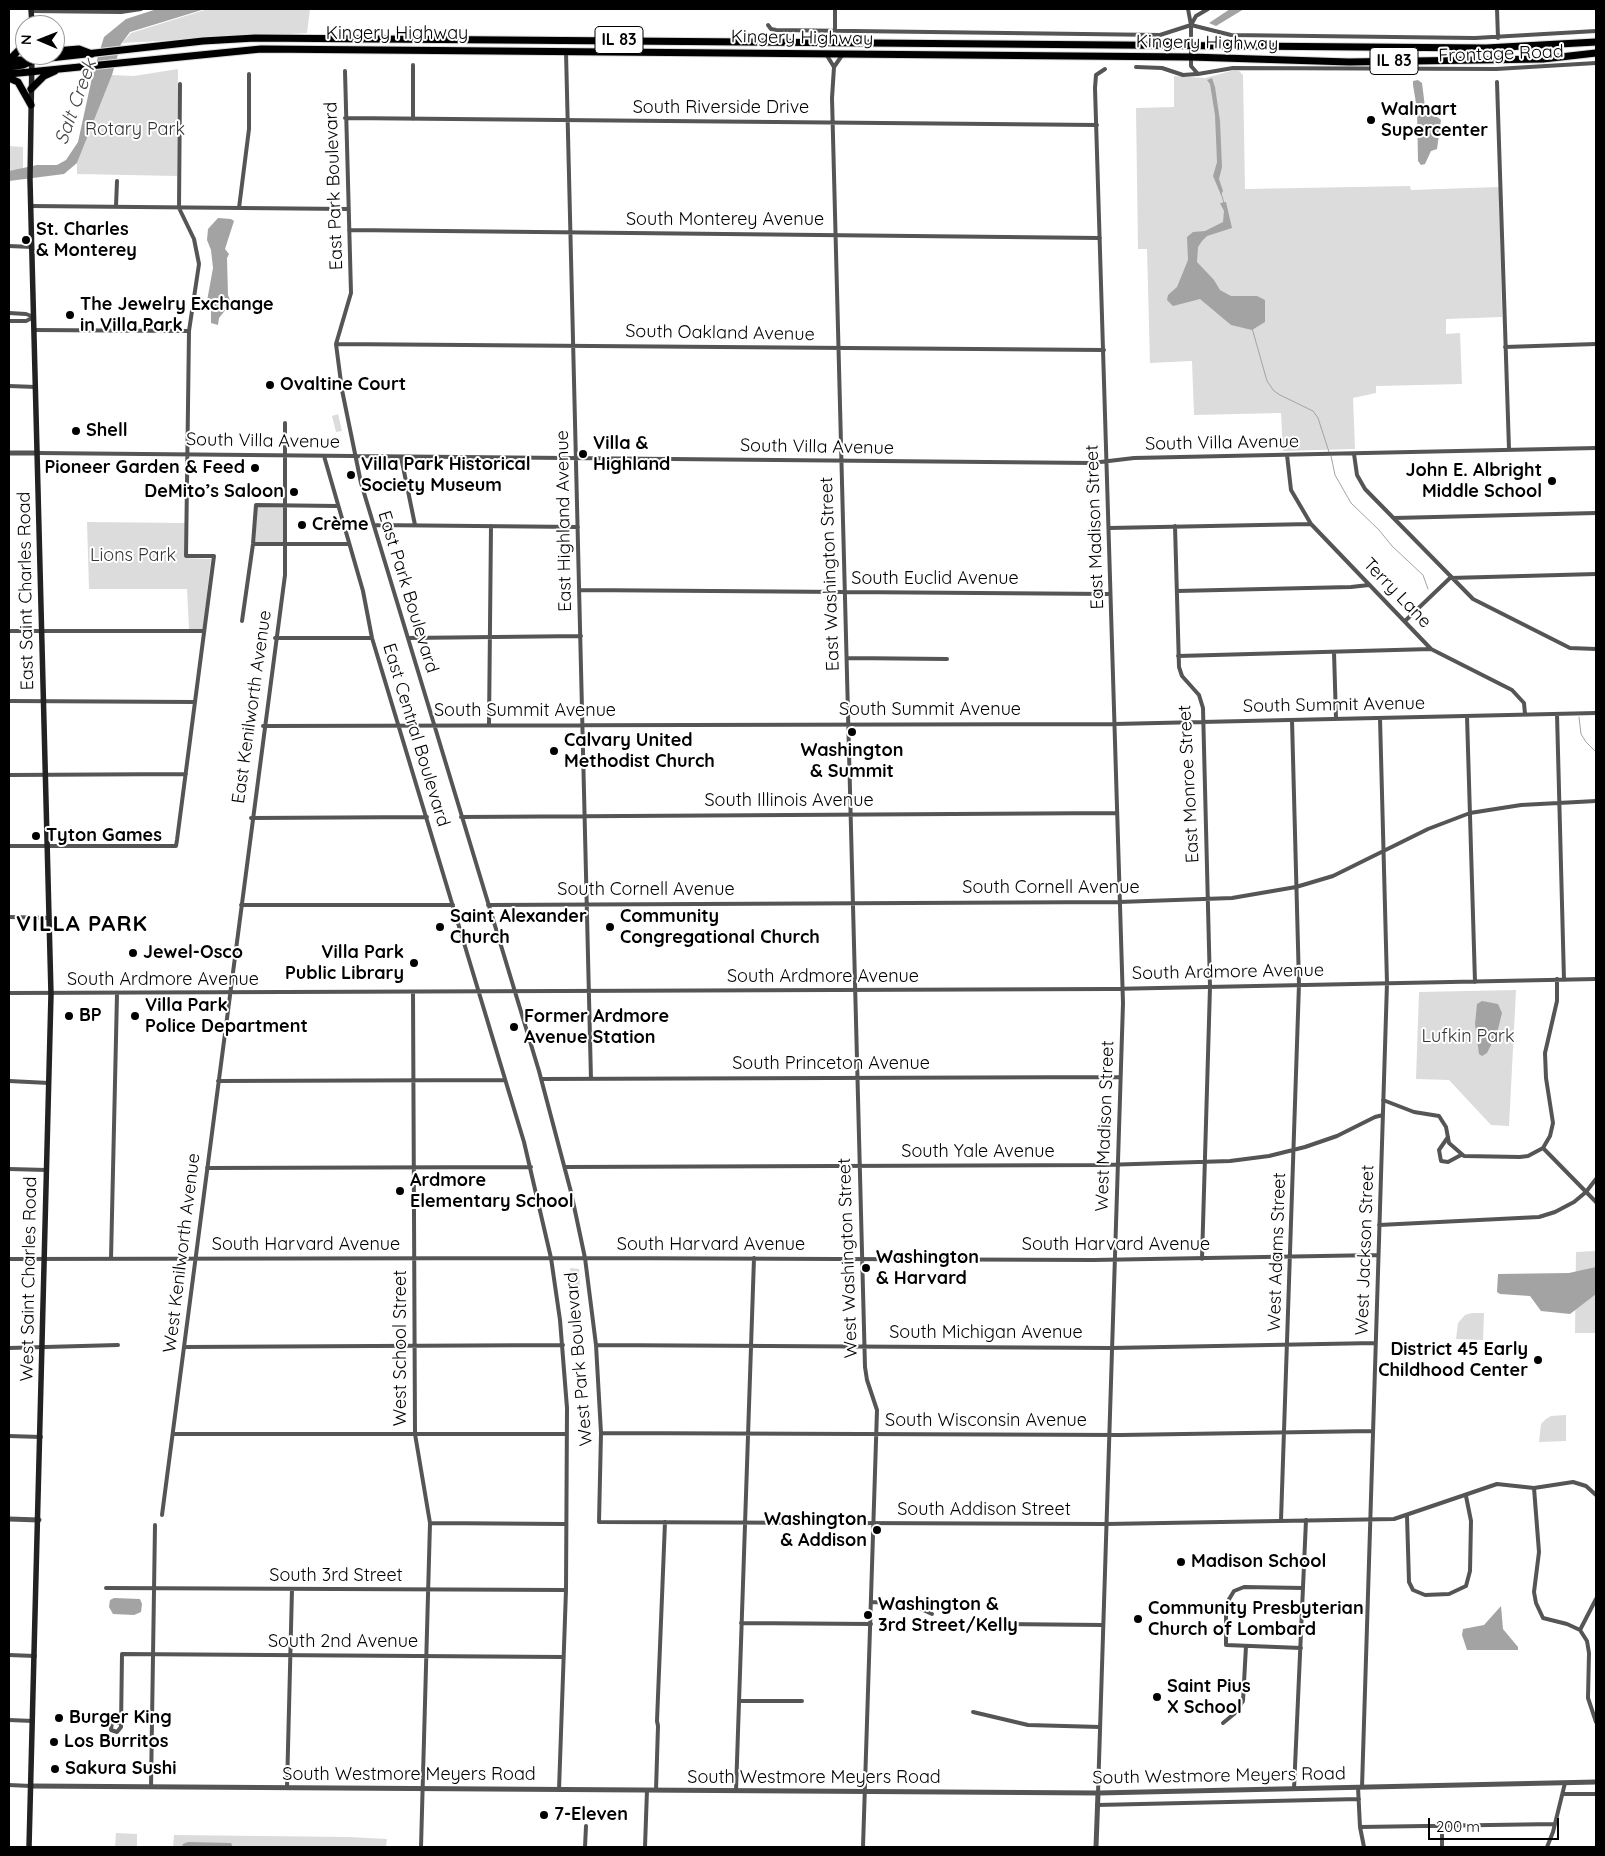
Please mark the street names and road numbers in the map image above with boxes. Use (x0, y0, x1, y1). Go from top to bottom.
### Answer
street label: Kingery Highway (326, 23, 468, 45)
road number: IL 83 (595, 26, 643, 54)
street label: Kingery Highway (731, 26, 873, 50)
street label: Kingery Highway (1136, 31, 1278, 55)
street label: Frontage Road (1438, 41, 1564, 67)
road number: IL 83 (1370, 48, 1418, 74)
street label: South Riverside Drive (633, 97, 809, 119)
street label: East Park Boulevard (320, 102, 348, 270)
street label: South Monterey Avenue (626, 209, 824, 231)
street label: South Oakland Avenue (625, 321, 815, 345)
street label: South Villa Avenue (186, 429, 340, 453)
street label: East Highland Avenue (552, 430, 576, 612)
street label: South Villa Avenue (1145, 431, 1299, 455)
street label: South Villa Avenue (740, 435, 894, 459)
street label: East Madison Street (1081, 444, 1109, 610)
street label: East Washington Street (816, 477, 844, 671)
street label: East Saint Charles Road (13, 491, 39, 691)
street label: East Park Boulevard (373, 508, 443, 676)
street label: Terry Lane (1358, 554, 1436, 632)
street label: South Euclid Avenue (851, 568, 1019, 590)
street label: East Kenilworth Avenue (228, 609, 276, 805)
street label: East Central Boulevard (378, 641, 454, 829)
street label: South Summit Avenue (1243, 693, 1425, 717)
street label: South Summit Avenue (839, 699, 1021, 721)
street label: South Summit Avenue (434, 700, 616, 722)
street label: East Monroe Street (1174, 704, 1204, 864)
street label: South Illinois Avenue (704, 790, 874, 812)
street label: South Cornell Avenue (962, 877, 1140, 899)
street label: South Cornell Avenue (557, 879, 735, 901)
street label: South Ardmore Avenue (1132, 960, 1324, 984)
street label: South Ardmore Avenue (727, 966, 919, 988)
street label: South Ardmore Avenue (67, 969, 259, 991)
street label: West Madison Street (1091, 1040, 1119, 1212)
street label: South Princeton Avenue (732, 1053, 930, 1075)
street label: South Yale Avenue (901, 1141, 1055, 1163)
street label: West Kenilworth Avenue (159, 1152, 205, 1354)
street label: West Washington Street (834, 1157, 862, 1359)
street label: West Jackson Street (1351, 1164, 1379, 1336)
street label: West Adams Street (1263, 1172, 1291, 1332)
street label: West Saint Charles Road (16, 1176, 42, 1382)
street label: South Harvard Avenue (212, 1234, 400, 1256)
street label: South Harvard Avenue (617, 1234, 805, 1256)
street label: South Harvard Avenue (1022, 1234, 1210, 1256)
street label: West School Street (390, 1270, 412, 1426)
street label: West Park Boulevard (561, 1271, 597, 1447)
street label: South Michigan Avenue (889, 1322, 1083, 1344)
street label: South Wisconsin Avenue (885, 1410, 1087, 1432)
street label: South Addison Street (897, 1499, 1071, 1521)
street label: South 3rd Street (269, 1565, 403, 1587)
street label: South 2nd Avenue (268, 1631, 418, 1653)
street label: South Westmore Meyers Road (1092, 1763, 1346, 1789)
street label: South Westmore Meyers Road (282, 1764, 536, 1786)
street label: South Westmore Meyers Road (687, 1767, 941, 1789)

